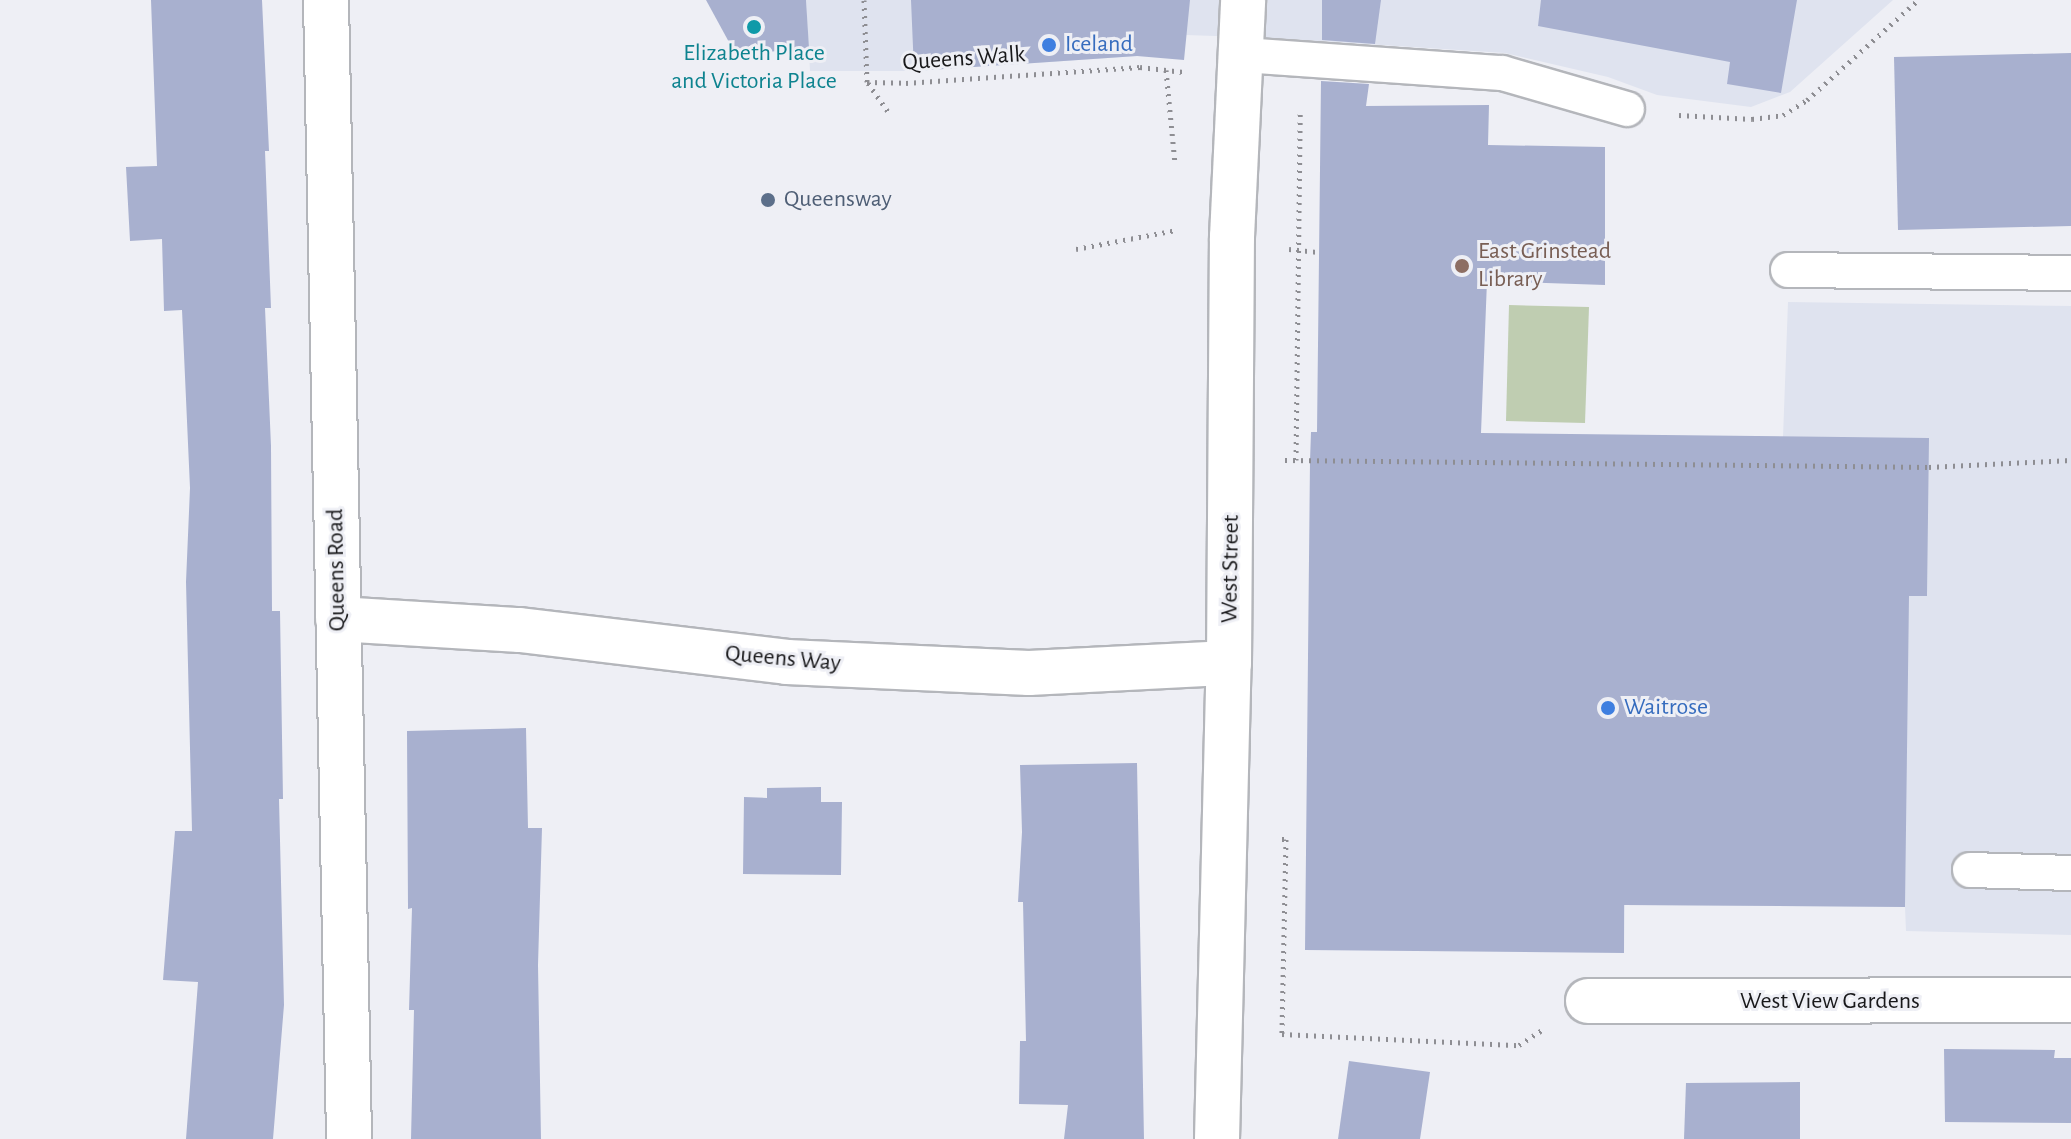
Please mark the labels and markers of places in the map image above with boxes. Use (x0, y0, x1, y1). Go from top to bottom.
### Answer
marker: Elizabeth Place and Victoria Place (745, 18, 763, 36)
place label: Iceland (1065, 31, 1133, 59)
marker: Iceland (1040, 36, 1058, 54)
place label: Elizabeth Place and Victoria Place (671, 40, 837, 96)
place label: Queensway (784, 186, 892, 214)
marker: Queensway (759, 191, 777, 209)
place label: East Grinstead Library (1478, 238, 1611, 294)
marker: East Grinstead Library (1453, 257, 1471, 275)
place label: Waitrose (1624, 694, 1708, 722)
marker: Waitrose (1599, 699, 1617, 717)

